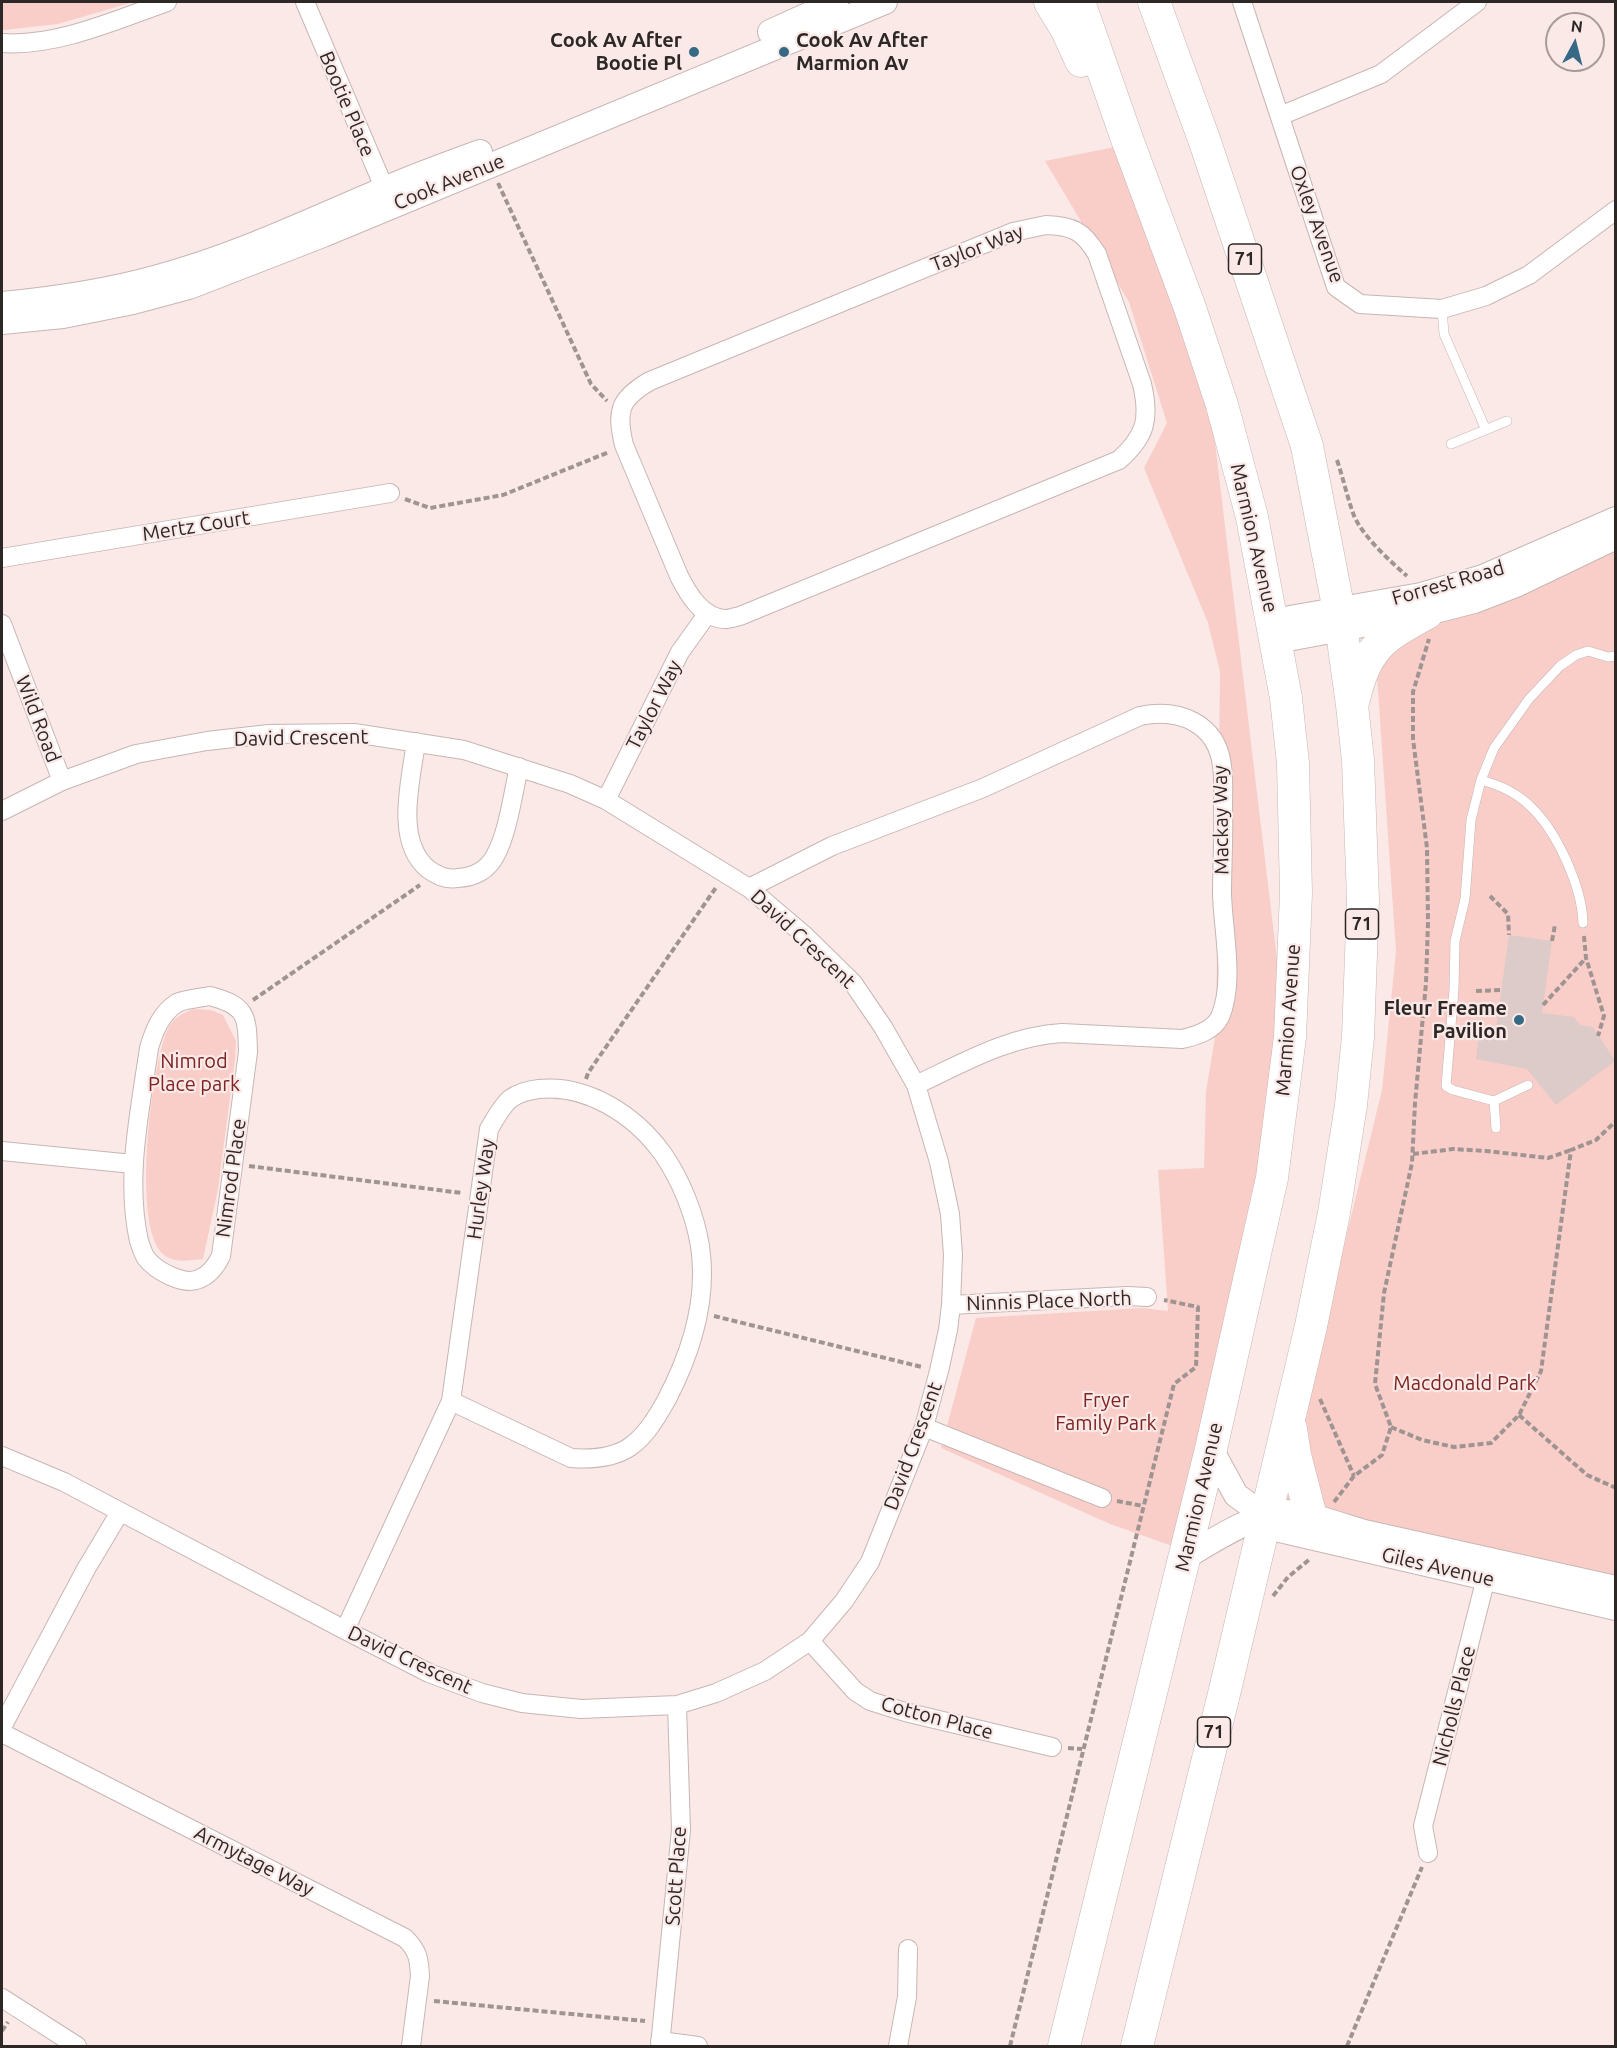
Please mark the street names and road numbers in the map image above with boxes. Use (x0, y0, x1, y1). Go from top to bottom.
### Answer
street label: Bootie Place (314, 48, 380, 160)
street label: Cook Avenue (390, 149, 508, 215)
street label: Oxley Avenue (1285, 162, 1349, 286)
street label: Taylor Way (927, 219, 1027, 277)
road number: 71 (1228, 244, 1262, 274)
street label: Marmion Avenue (1225, 461, 1283, 615)
street label: Mertz Court (141, 506, 251, 546)
street label: Forrest Road (1389, 556, 1507, 610)
street label: Taylor Way (621, 656, 687, 754)
street label: Wild Road (10, 672, 66, 766)
street label: David Crescent (234, 725, 368, 751)
street label: Mackay Way (1208, 765, 1234, 875)
street label: David Crescent (746, 884, 860, 994)
road number: 71 (1346, 909, 1378, 939)
street label: Marmion Avenue (1271, 943, 1305, 1097)
street label: Nimrod Place (211, 1117, 251, 1239)
street label: Hurley Way (462, 1137, 500, 1241)
street label: Ninnis Place North (966, 1286, 1132, 1316)
street label: David Crescent (879, 1379, 947, 1513)
street label: Marmion Avenue (1170, 1420, 1228, 1574)
street label: Giles Avenue (1379, 1542, 1497, 1592)
street label: David Crescent (344, 1621, 476, 1699)
street label: Nicholls Place (1427, 1643, 1481, 1769)
street label: Cotton Place (878, 1692, 996, 1744)
road number: 71 (1198, 1717, 1230, 1747)
street label: Armytage Way (190, 1821, 318, 1901)
street label: Scott Place (661, 1826, 691, 1926)

